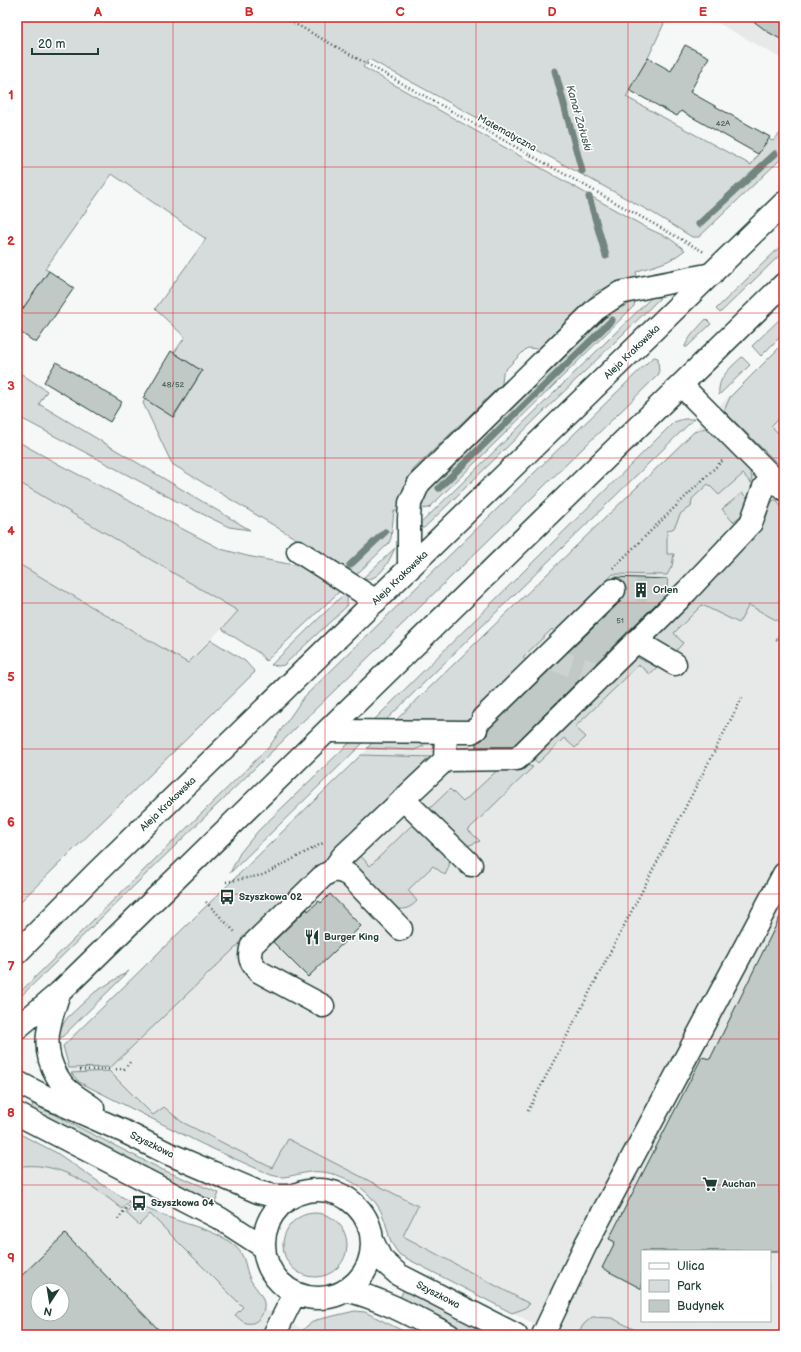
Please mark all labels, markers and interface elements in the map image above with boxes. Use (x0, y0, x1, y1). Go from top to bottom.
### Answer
text: A (93, 4, 102, 20)
text: B (244, 4, 254, 20)
text: C (395, 4, 405, 20)
text: D (547, 4, 557, 20)
text: E (699, 4, 708, 20)
scale bar (32, 30, 98, 56)
text: 20 m (38, 37, 65, 52)
water label: Kanał Załuski (563, 83, 595, 153)
text: 1 (8, 87, 14, 103)
street label: Matematyczna (475, 112, 539, 154)
house number: 42A (716, 119, 730, 128)
text: 2 (7, 233, 15, 249)
street label: Aleja Krakowska (602, 322, 663, 382)
text: 3 (7, 378, 15, 394)
house number: 48/52 (162, 380, 185, 389)
text: 4 (7, 523, 15, 539)
street label: Aleja Krakowska (370, 548, 431, 608)
building icon: Orlen (632, 581, 650, 599)
place label: Orlen (653, 584, 679, 596)
house number: 51 (616, 616, 624, 625)
text: 5 (7, 669, 15, 685)
street label: Aleja Krakowska (138, 774, 199, 834)
text: 6 (7, 814, 15, 830)
bus stop icon: Szyszkowa 02 (218, 888, 236, 906)
place label: Szyszkowa 02 (239, 891, 302, 903)
restaurant icon: Burger King (303, 928, 321, 946)
place label: Burger King (324, 931, 379, 943)
text: 7 (7, 959, 15, 975)
text: 8 (7, 1105, 15, 1121)
street label: Szyszkowa (128, 1129, 176, 1161)
supermarket icon: Auchan (701, 1175, 719, 1193)
place label: Auchan (721, 1178, 756, 1190)
bus stop icon: Szyszkowa 04 (130, 1194, 148, 1212)
place label: Szyszkowa 04 (151, 1197, 214, 1209)
text: 9 (7, 1250, 15, 1266)
legend (641, 1250, 771, 1322)
text: Ulica (677, 1259, 705, 1274)
street label: Szyszkowa (414, 1279, 462, 1311)
text: Park (677, 1279, 701, 1294)
north arrow (30, 1282, 70, 1322)
text: Budynek (677, 1299, 724, 1314)
text: N (43, 1304, 53, 1319)

